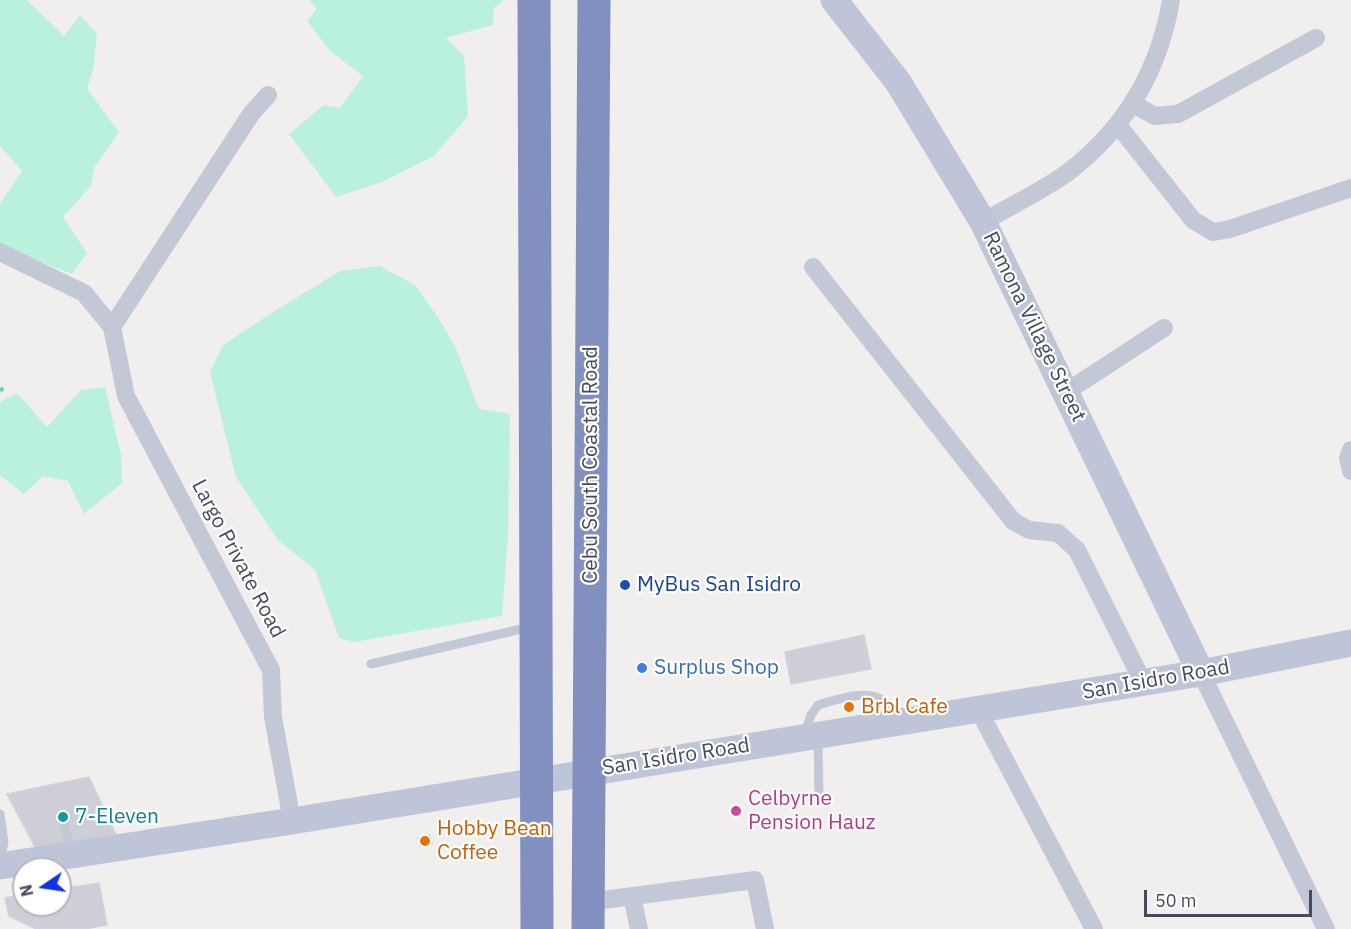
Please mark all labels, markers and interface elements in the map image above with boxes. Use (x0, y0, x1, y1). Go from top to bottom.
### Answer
street label: Ramona Village Street (977, 228, 1091, 426)
street label: Cebu South Coastal Road (578, 346, 604, 584)
street label: Largo Private Road (186, 476, 290, 642)
place label: MyBus San Isidro (637, 572, 801, 598)
marker: MyBus San Isidro (618, 578, 632, 592)
place label: Surplus Shop (654, 655, 779, 681)
street label: San Isidro Road (1080, 655, 1232, 705)
marker: Surplus Shop (635, 661, 649, 675)
place label: Brbl Cafe (861, 694, 948, 720)
marker: Brbl Cafe (842, 700, 856, 714)
street label: San Isidro Road (600, 733, 752, 781)
place label: Celbyrne Pension Hauz (748, 786, 876, 836)
place label: 7-Eleven (75, 804, 159, 830)
marker: Celbyrne Pension Hauz (729, 804, 743, 818)
marker: 7-Eleven (56, 810, 70, 824)
place label: Hobby Bean Coffee (437, 816, 552, 866)
marker: Hobby Bean Coffee (418, 834, 432, 848)
north arrow (12, 857, 72, 917)
scale bar (1147, 878, 1315, 916)
text: N (15, 883, 37, 898)
text: 50 m (1155, 889, 1197, 912)

